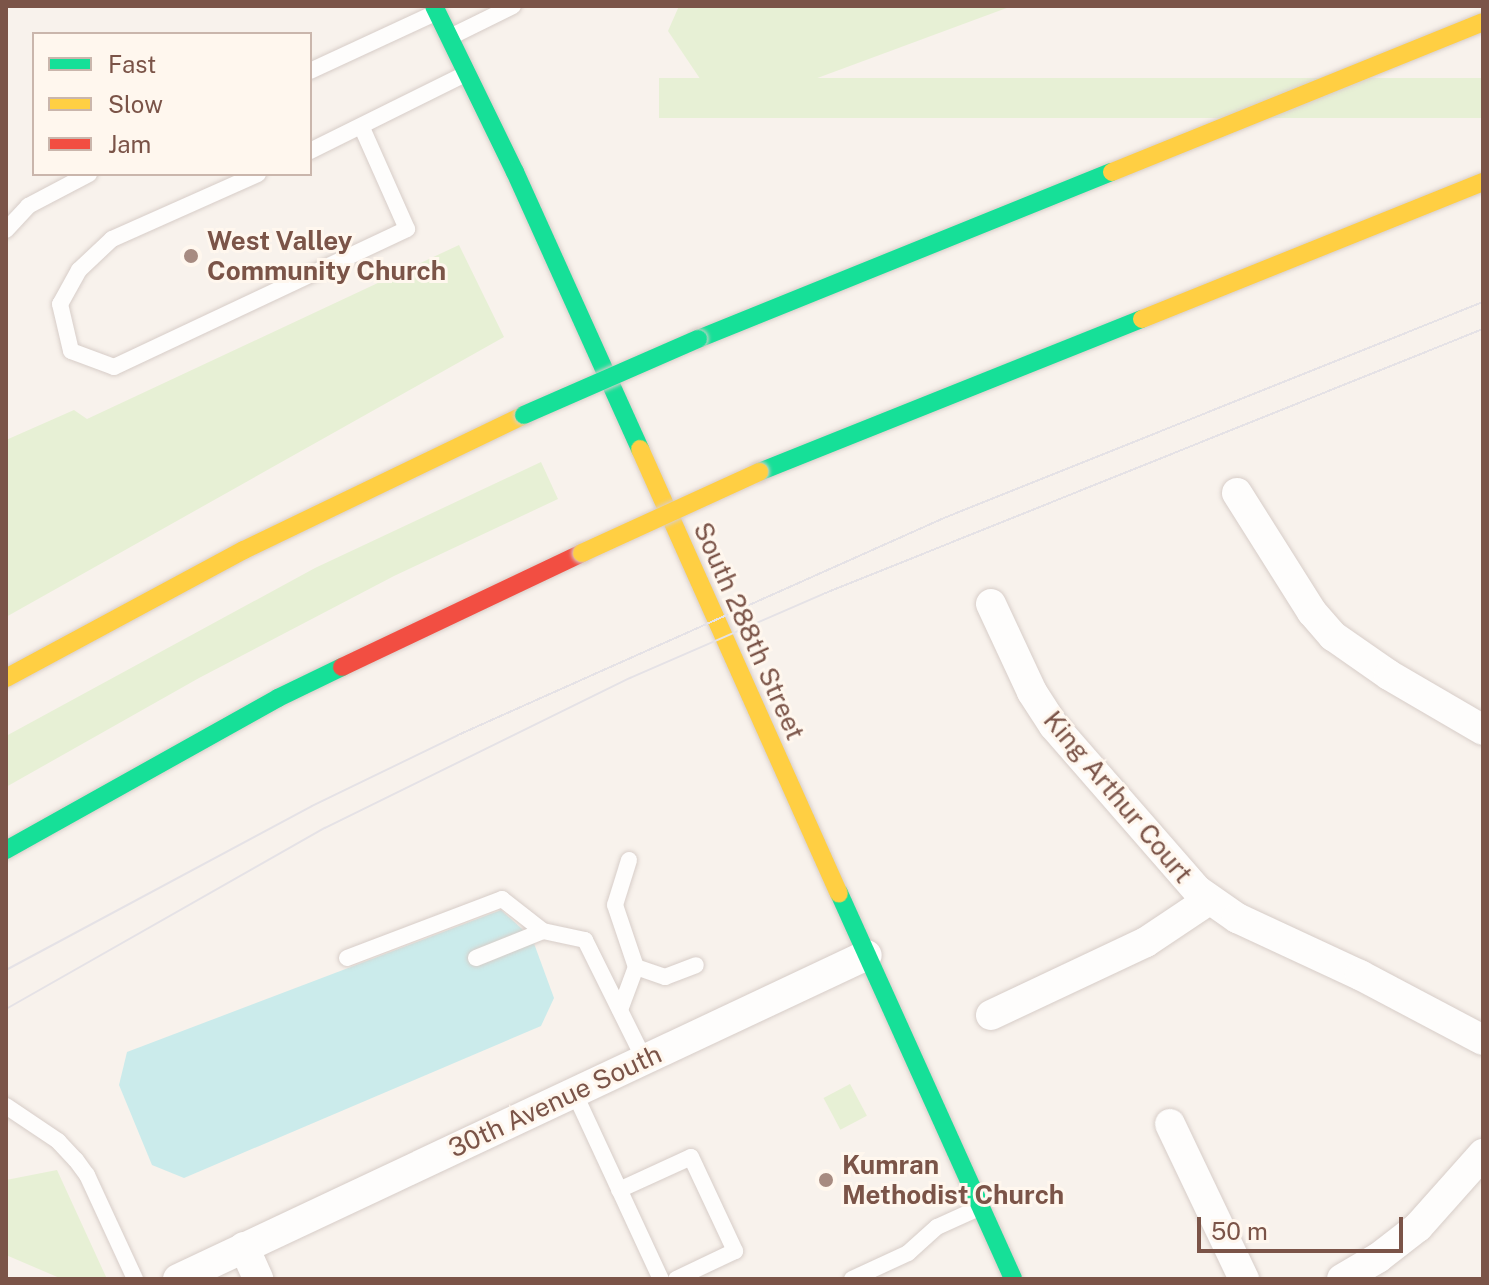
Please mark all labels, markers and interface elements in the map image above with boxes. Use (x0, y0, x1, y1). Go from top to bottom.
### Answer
legend (32, 32, 312, 176)
text: Fast (108, 50, 156, 78)
text: Slow (108, 90, 163, 118)
text: Jam (108, 130, 151, 158)
place label: West Valley Community Church (207, 225, 446, 286)
marker: West Valley Community Church (182, 247, 200, 265)
street label: South 288th Street (687, 517, 811, 745)
street label: King Arthur Court (1037, 705, 1199, 889)
street label: 30th Avenue South (444, 1038, 666, 1164)
place label: Kumran Methodist Church (842, 1149, 1064, 1210)
marker: Kumran Methodist Church (817, 1171, 835, 1189)
scale bar (1201, 1201, 1407, 1251)
text: 50 m (1211, 1217, 1268, 1245)

